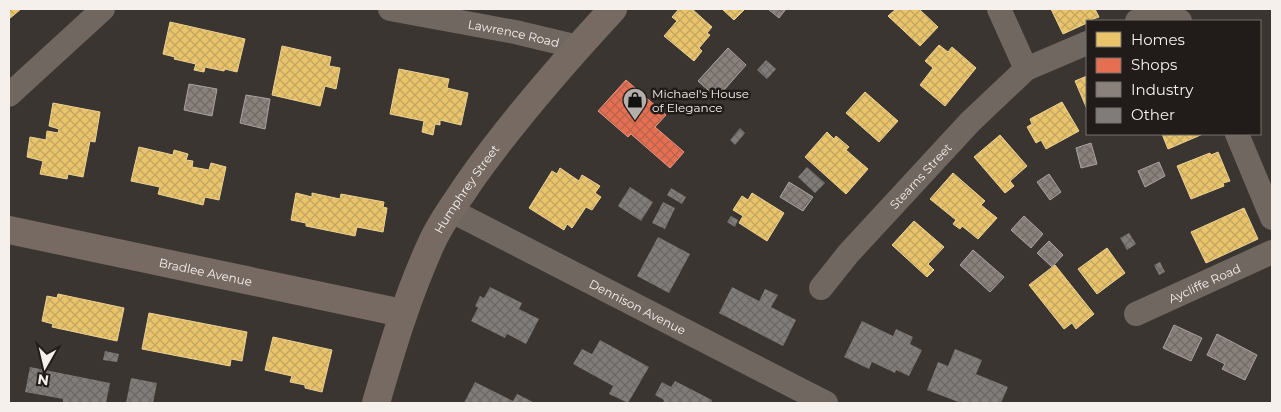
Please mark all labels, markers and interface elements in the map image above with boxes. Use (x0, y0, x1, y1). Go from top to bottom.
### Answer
street label: Lawrence Road (467, 16, 561, 50)
legend (1086, 20, 1261, 135)
text: Homes (1131, 30, 1185, 49)
text: Shops (1131, 55, 1177, 74)
text: Industry (1131, 80, 1194, 99)
place label: Michael's House of Elegance (652, 86, 749, 115)
shop icon: Michael's House of Elegance (622, 87, 648, 121)
text: Other (1131, 105, 1175, 124)
street label: Stearns Street (886, 140, 955, 212)
street label: Humphrey Street (430, 141, 502, 236)
street label: Bradlee Avenue (158, 254, 254, 289)
street label: Aycliffe Road (1166, 260, 1243, 306)
street label: Dennison Avenue (587, 275, 689, 337)
north arrow (20, 342, 70, 392)
text: N (36, 370, 50, 390)

